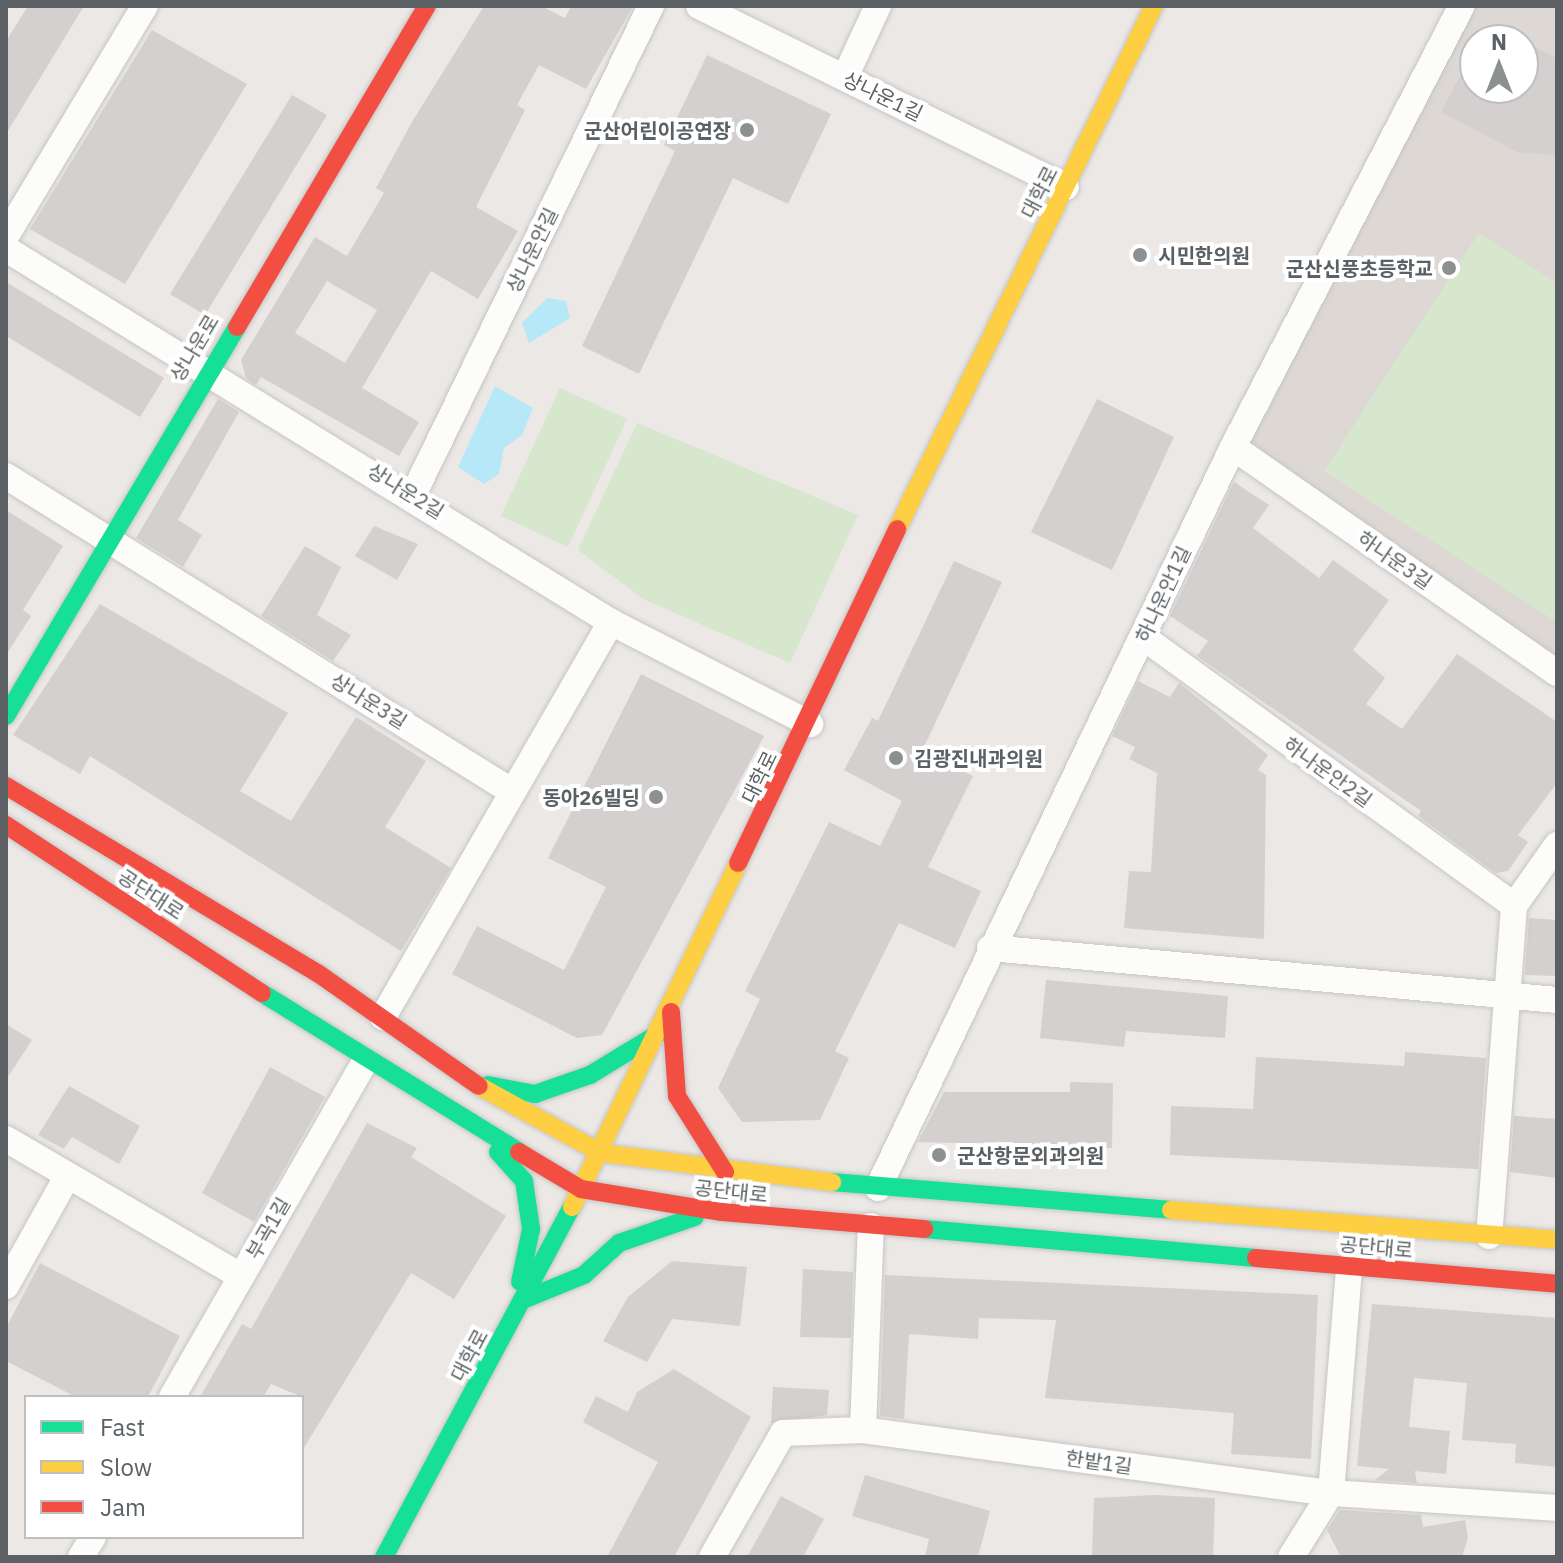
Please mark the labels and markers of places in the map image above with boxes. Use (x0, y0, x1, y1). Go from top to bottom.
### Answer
place label: 군산어린이공연장 (584, 118, 731, 142)
marker: 군산어린이공연장 (738, 121, 756, 139)
place label: 시민한의원 (1158, 243, 1250, 267)
marker: 시민한의원 (1129, 244, 1151, 266)
place label: 군산신풍초등학교 (1286, 256, 1433, 280)
marker: 군산신풍초등학교 (1440, 259, 1458, 277)
place label: 김광진내과의원 (914, 746, 1043, 770)
marker: 김광진내과의원 (885, 747, 907, 769)
place label: 동아26빌딩 (542, 785, 640, 809)
marker: 동아26빌딩 (647, 788, 665, 806)
place label: 군산항문외과의원 (957, 1143, 1104, 1167)
marker: 군산항문외과의원 (928, 1144, 950, 1166)

